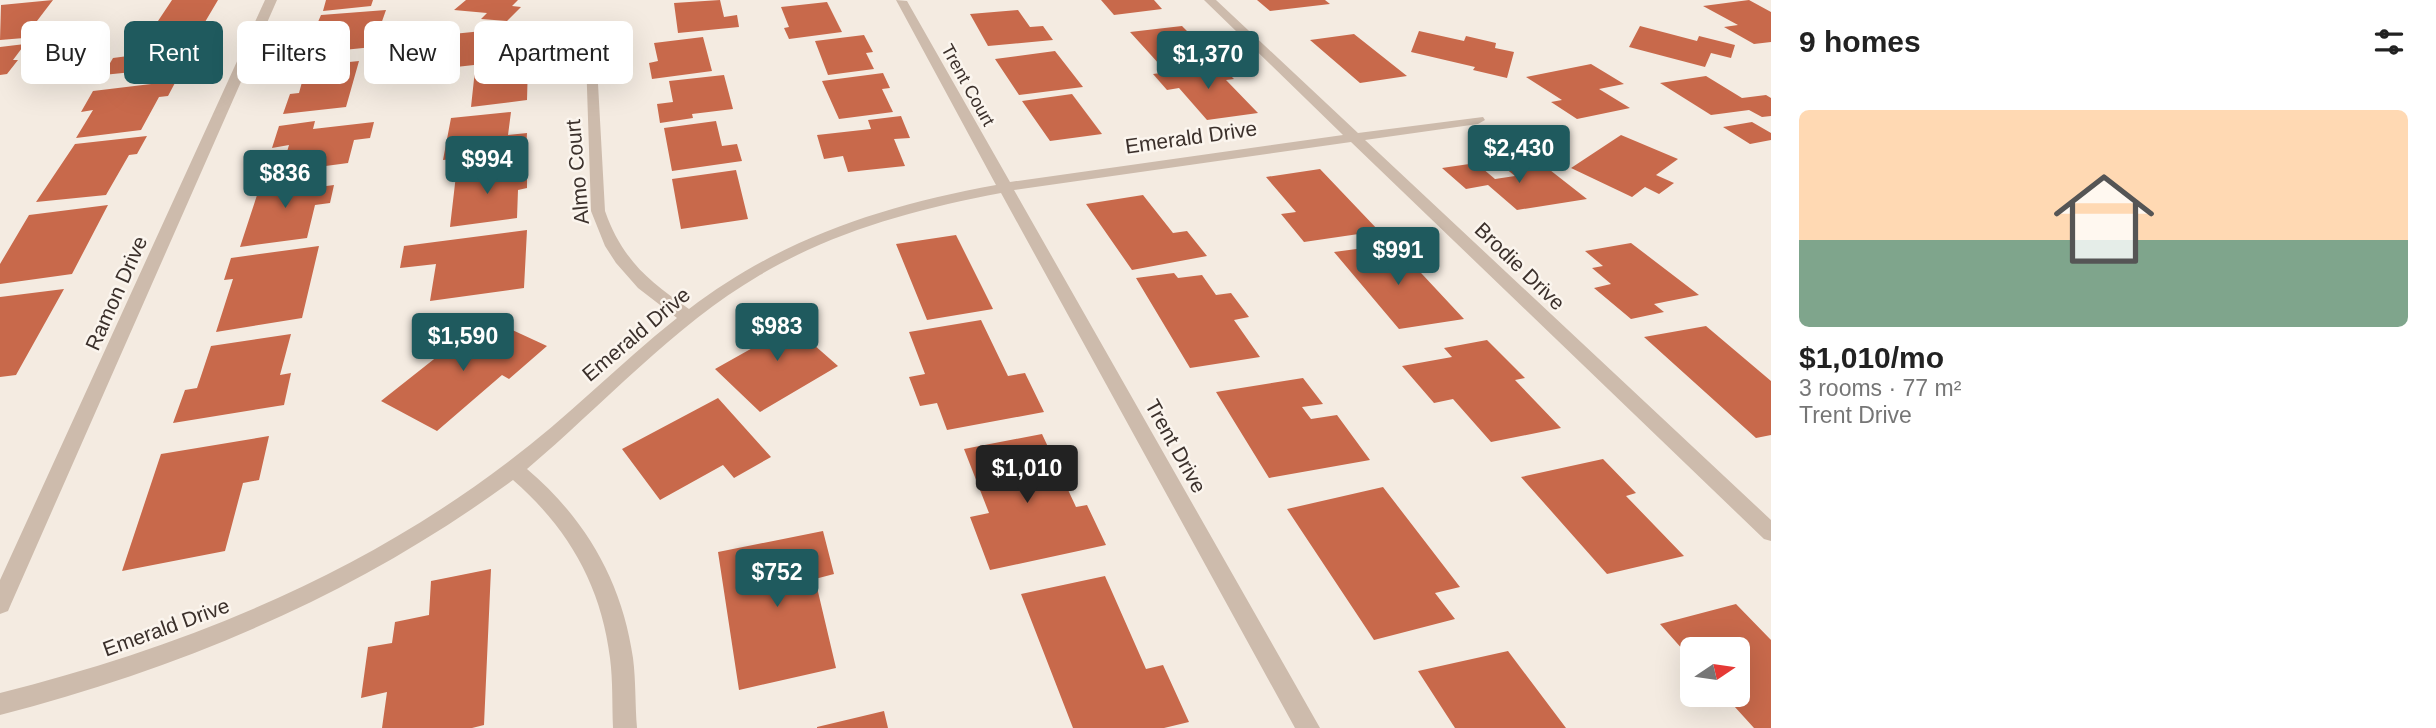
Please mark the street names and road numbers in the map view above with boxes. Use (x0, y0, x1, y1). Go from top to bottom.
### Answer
street label: Trent Court (937, 41, 999, 129)
street label: Emerald Drive (1124, 116, 1258, 158)
street label: Almo Court (561, 119, 593, 225)
street label: Brodie Drive (1470, 218, 1570, 314)
street label: Ramon Drive (81, 232, 151, 354)
street label: Emerald Drive (578, 282, 694, 386)
street label: Trent Drive (1141, 395, 1211, 497)
street label: Emerald Drive (100, 593, 232, 661)

